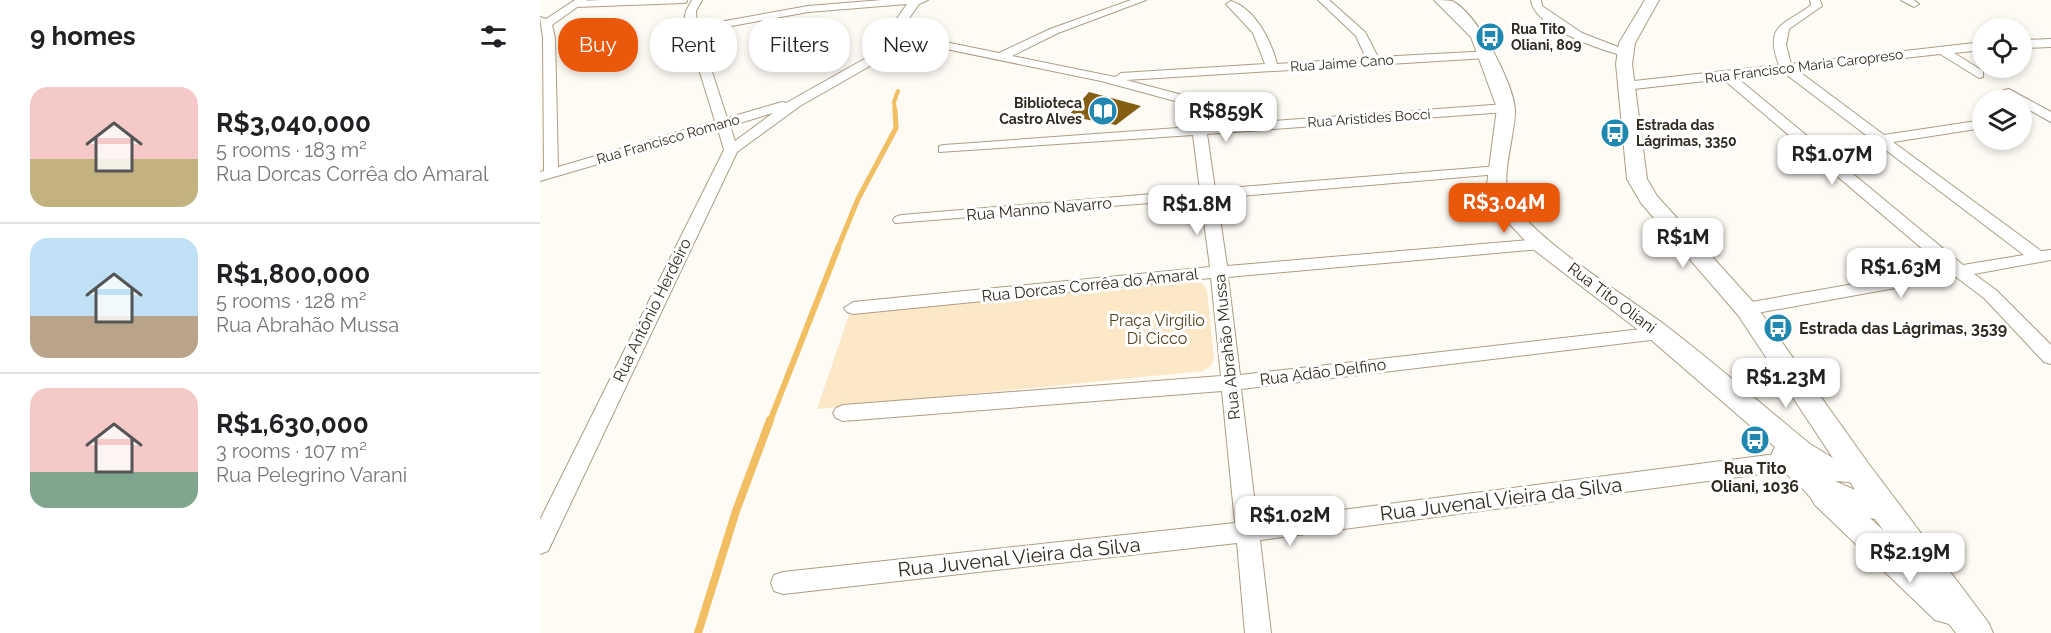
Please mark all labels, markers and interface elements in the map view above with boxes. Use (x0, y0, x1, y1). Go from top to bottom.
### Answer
chip: Buy (558, 18, 638, 72)
chip: Rent (650, 18, 737, 72)
chip: Filters (749, 18, 850, 72)
chip: New (862, 18, 949, 72)
map controls (1972, 18, 2032, 150)
button: locate (1972, 18, 2032, 78)
icon: filters (477, 20, 510, 53)
text: 9 homes (30, 21, 136, 51)
bus stop icon: Rua Tito Oliani, 809 (1474, 21, 1506, 53)
place label: Rua Tito Oliani, 809 (1511, 21, 1582, 53)
street label: Rua Francisco Maria Caropreso (1704, 46, 1904, 86)
street label: Rua Jaime Cano (1290, 51, 1394, 75)
button: layers (1972, 90, 2032, 150)
pin: R$859K (1177, 92, 1275, 143)
place label: Biblioteca Castro Alves (999, 95, 1082, 127)
library icon: Biblioteca Castro Alves (1087, 95, 1119, 127)
text: R$859K (1189, 99, 1263, 123)
street label: Rua Aristides Bocci (1307, 106, 1431, 130)
text: R$3,040,000 (216, 108, 371, 138)
icon: home (78, 111, 150, 183)
street label: Rua Francisco Romano (595, 111, 741, 167)
bus stop icon: Estrada das Lágrimas, 3350 (1599, 117, 1631, 149)
place label: Estrada das Lágrimas, 3350 (1636, 117, 1737, 149)
pin: R$1.07M (1777, 135, 1887, 186)
text: 5 rooms · 183 m² (216, 138, 367, 162)
text: R$1.07M (1791, 142, 1873, 166)
text: Rua Dorcas Corrêa do Amaral (216, 162, 488, 186)
pin: R$3.04M (1449, 183, 1559, 234)
pin: R$1.8M (1148, 185, 1246, 236)
text: R$3.04M (1463, 190, 1545, 214)
text: R$1.8M (1162, 192, 1232, 216)
street label: Rua Manno Navarro (966, 193, 1112, 225)
pin: R$1M (1647, 218, 1719, 269)
text: R$1M (1656, 225, 1710, 249)
street label: Rua Antônio Herdeiro (609, 235, 695, 385)
pin: R$1.63M (1846, 248, 1956, 299)
text: R$1.63M (1861, 255, 1941, 279)
text: R$1,800,000 (216, 259, 370, 289)
street label: Rua Tito Oliani (1564, 259, 1660, 337)
icon: home (78, 262, 150, 334)
street label: Rua Dorcas Corrêa do Amaral (981, 264, 1200, 306)
street label: Rua Abrahão Mussa (1210, 273, 1244, 421)
text: 5 rooms · 128 m² (216, 289, 367, 313)
park label: Praça Virgilio Di Cicco (1109, 311, 1205, 348)
bus stop icon: Estrada das Lágrimas, 3539 (1762, 312, 1794, 344)
text: Rua Abrahão Mussa (216, 313, 399, 337)
place label: Estrada das Lágrimas, 3539 (1799, 319, 2007, 338)
street label: Rua Adão Delfino (1259, 355, 1387, 389)
pin: R$1.23M (1731, 358, 1841, 409)
text: R$1.23M (1746, 365, 1826, 389)
text: R$1,630,000 (216, 409, 369, 439)
icon: home (78, 412, 150, 484)
bus stop icon: Rua Tito Oliani, 1036 (1739, 424, 1771, 456)
text: 3 rooms · 107 m² (216, 439, 367, 463)
place label: Rua Tito Oliani, 1036 (1711, 459, 1799, 496)
text: Rua Pelegrino Varani (216, 463, 407, 487)
street label: Rua Juvenal Vieira da Silva (1379, 472, 1623, 526)
pin: R$1.02M (1235, 496, 1345, 547)
text: R$1.02M (1249, 503, 1331, 527)
street label: Rua Juvenal Vieira da Silva (896, 532, 1142, 582)
pin: R$2.19M (1855, 533, 1965, 584)
text: R$2.19M (1870, 540, 1950, 564)

